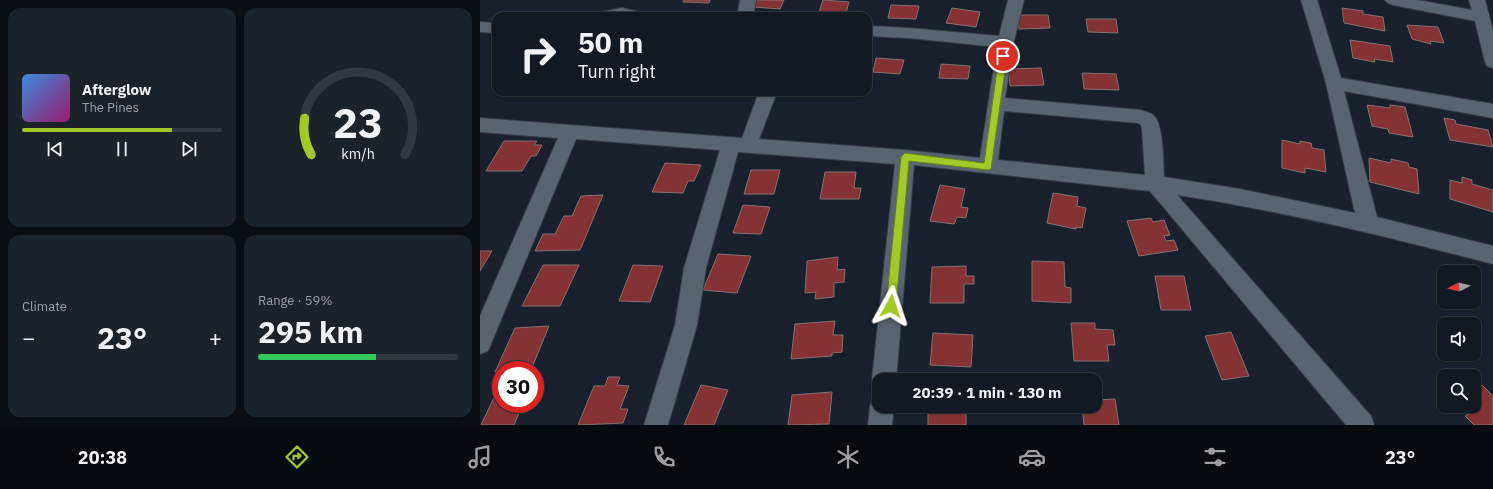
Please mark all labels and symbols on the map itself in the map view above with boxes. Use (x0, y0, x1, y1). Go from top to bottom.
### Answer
pin (986, 39, 1020, 73)
north arrow (1437, 265, 1481, 309)
position arrow (870, 285, 912, 327)
speed limit sign: 30 (492, 361, 544, 413)

